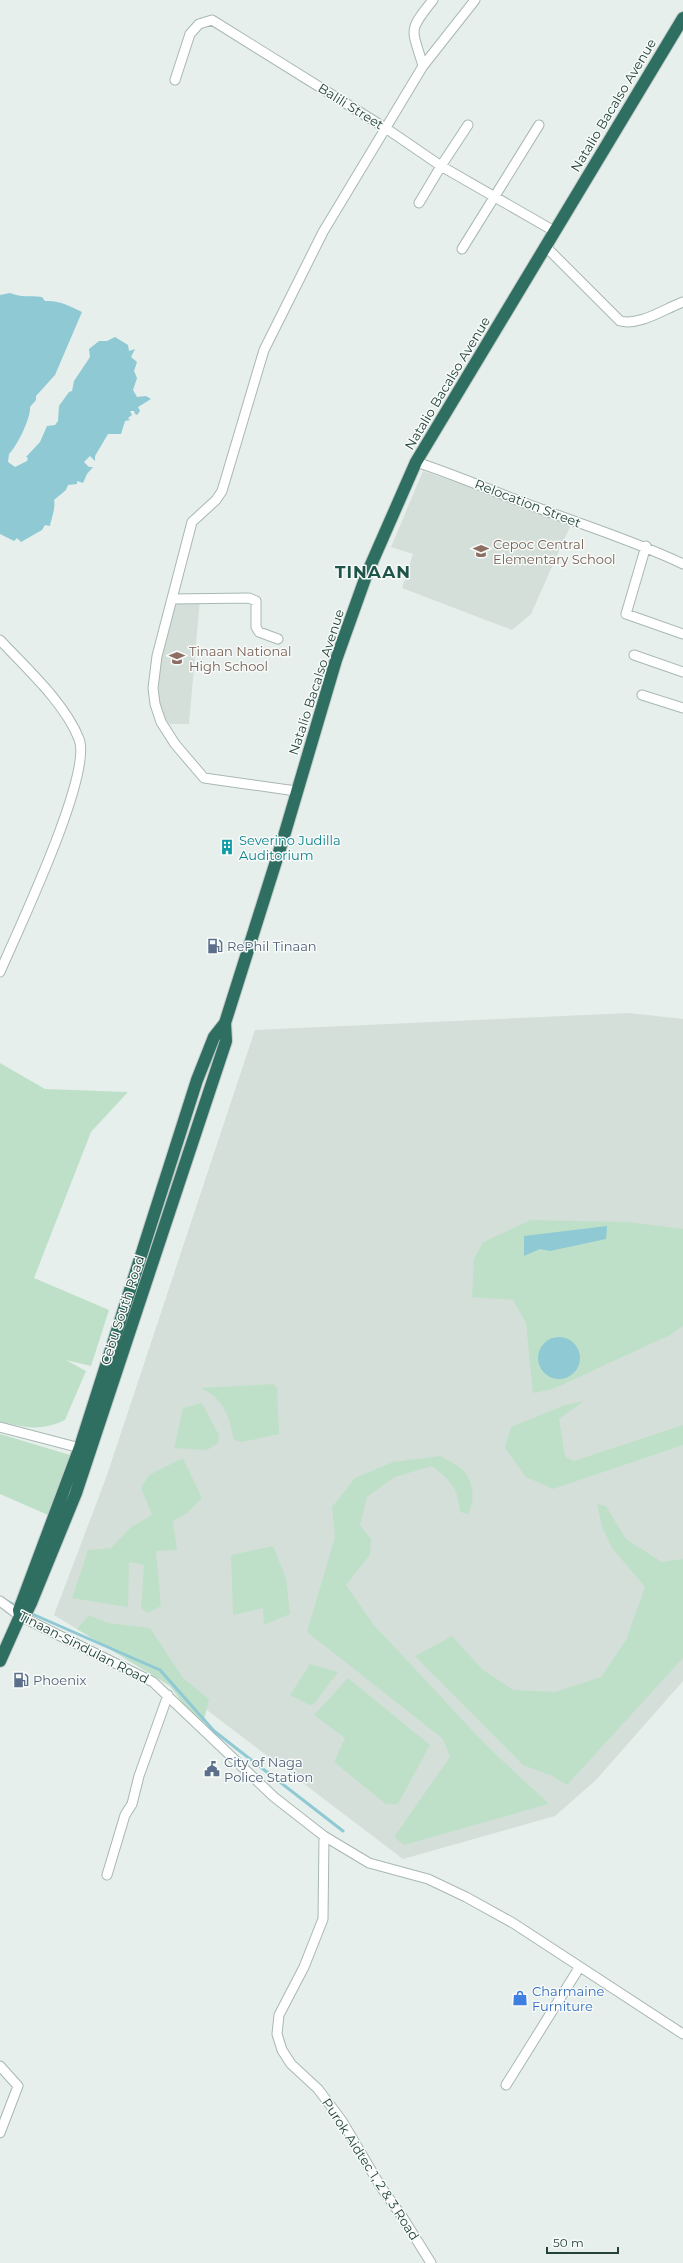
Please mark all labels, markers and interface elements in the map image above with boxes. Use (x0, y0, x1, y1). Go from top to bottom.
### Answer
street label: Natalio Bacalso Avenue (567, 35, 659, 174)
street label: Balili Street (315, 80, 387, 132)
street label: Natalio Bacalso Avenue (401, 313, 493, 452)
street label: Relocation Street (473, 475, 583, 531)
place label: Cepoc Central Elementary School (493, 536, 616, 567)
school or university icon: Cepoc Central Elementary School (472, 542, 490, 560)
district label: TINAAN (335, 562, 411, 582)
street label: Natalio Bacalso Avenue (285, 607, 347, 757)
place label: Tinaan National High School (189, 643, 291, 674)
school or university icon: Tinaan National High School (168, 649, 186, 667)
place label: Severino Judilla Auditorium (239, 832, 341, 863)
building icon: Severino Judilla Auditorium (218, 838, 236, 856)
fuel station icon: RePhil Tinaan (206, 937, 224, 955)
place label: RePhil Tinaan (227, 938, 317, 954)
street label: Cebu South Road (97, 1253, 147, 1367)
street label: Tinaan-Sindulan Road (16, 1607, 152, 1687)
fuel station icon: Phoenix (12, 1671, 30, 1689)
place label: Phoenix (33, 1672, 86, 1688)
place label: City of Naga Police Station (224, 1754, 313, 1785)
public building icon: City of Naga Police Station (203, 1760, 221, 1778)
place label: Charmaine Furniture (532, 1983, 605, 2014)
shop icon: Charmaine Furniture (511, 1989, 529, 2007)
street label: Purok Aidtec 1, 2 & 3 Road (319, 2095, 423, 2243)
scale bar (547, 2229, 618, 2255)
text: 50 m (553, 2235, 584, 2250)

